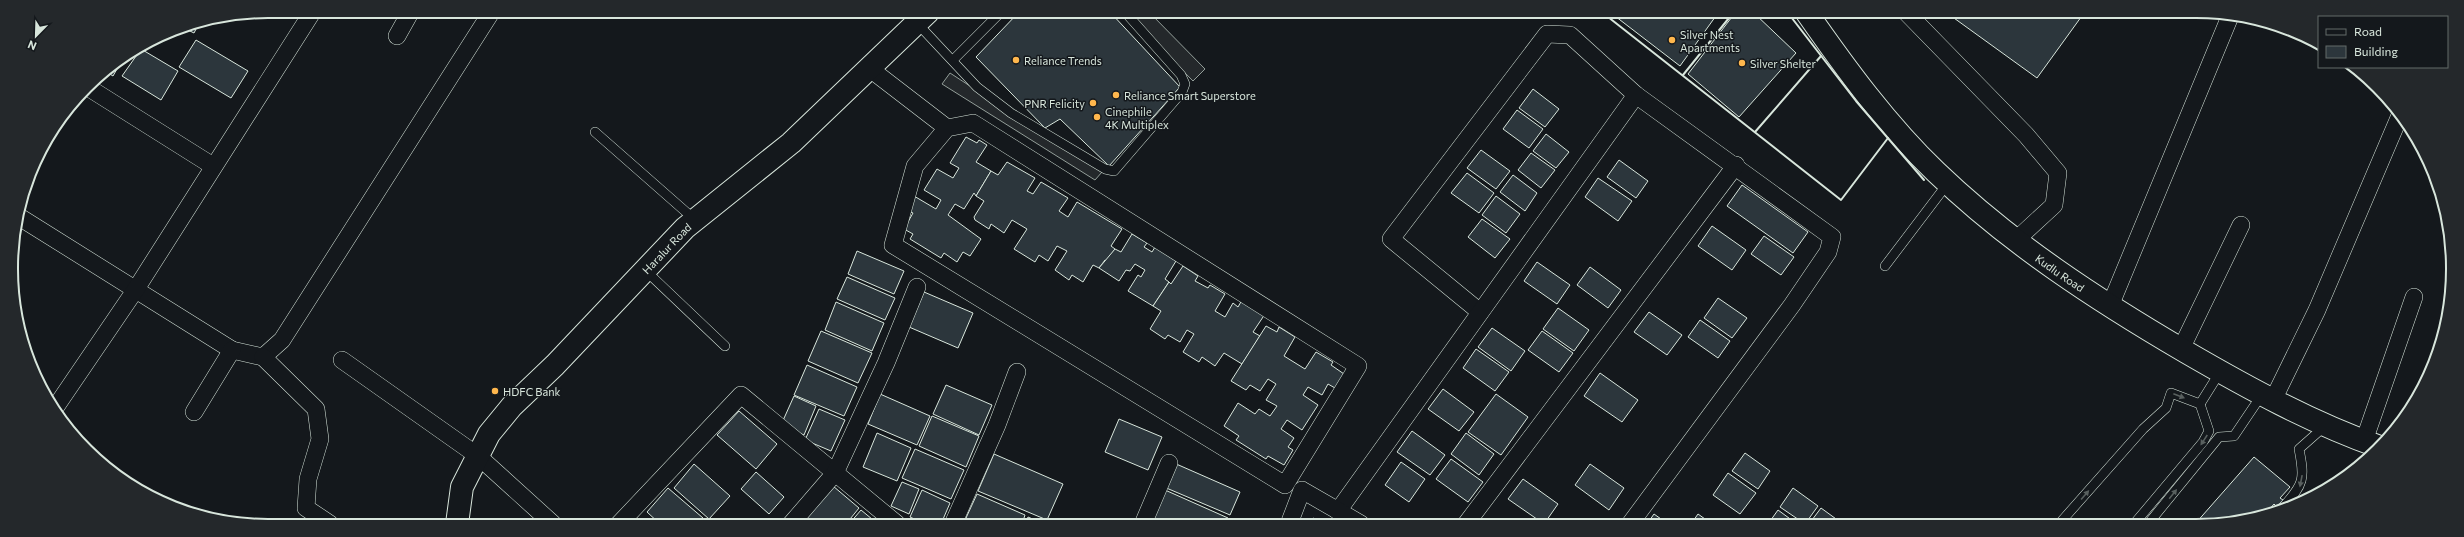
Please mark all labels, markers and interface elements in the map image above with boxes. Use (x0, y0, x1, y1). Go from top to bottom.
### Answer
north arrow (16, 16, 56, 56)
legend (2318, 16, 2448, 68)
text: Road (2354, 24, 2382, 38)
place label: Silver Nest Apartments (1680, 28, 1740, 54)
marker: Silver Nest Apartments (1667, 35, 1677, 45)
text: N (26, 38, 38, 53)
text: Building (2354, 44, 2398, 58)
place label: Reliance Trends (1024, 54, 1102, 67)
marker: Reliance Trends (1011, 55, 1021, 65)
place label: Silver Shelter (1750, 57, 1816, 70)
marker: Silver Shelter (1737, 58, 1747, 68)
place label: Reliance Smart Superstore (1124, 89, 1256, 102)
marker: Reliance Smart Superstore (1111, 90, 1121, 100)
place label: PNR Felicity (1024, 97, 1085, 110)
marker: PNR Felicity (1088, 98, 1098, 108)
place label: Cinephile 4K Multiplex (1105, 105, 1169, 131)
marker: Cinephile 4K Multiplex (1092, 112, 1102, 122)
street label: Haralur Road (639, 220, 693, 276)
street label: Kudlu Road (2033, 251, 2087, 294)
place label: HDFC Bank (503, 385, 560, 398)
marker: HDFC Bank (490, 386, 500, 396)
one-way arrow (2174, 393, 2186, 399)
one-way arrow (2200, 434, 2208, 445)
one-way arrow (2298, 475, 2304, 487)
one-way arrow (2168, 488, 2177, 499)
one-way arrow (2080, 489, 2089, 500)

